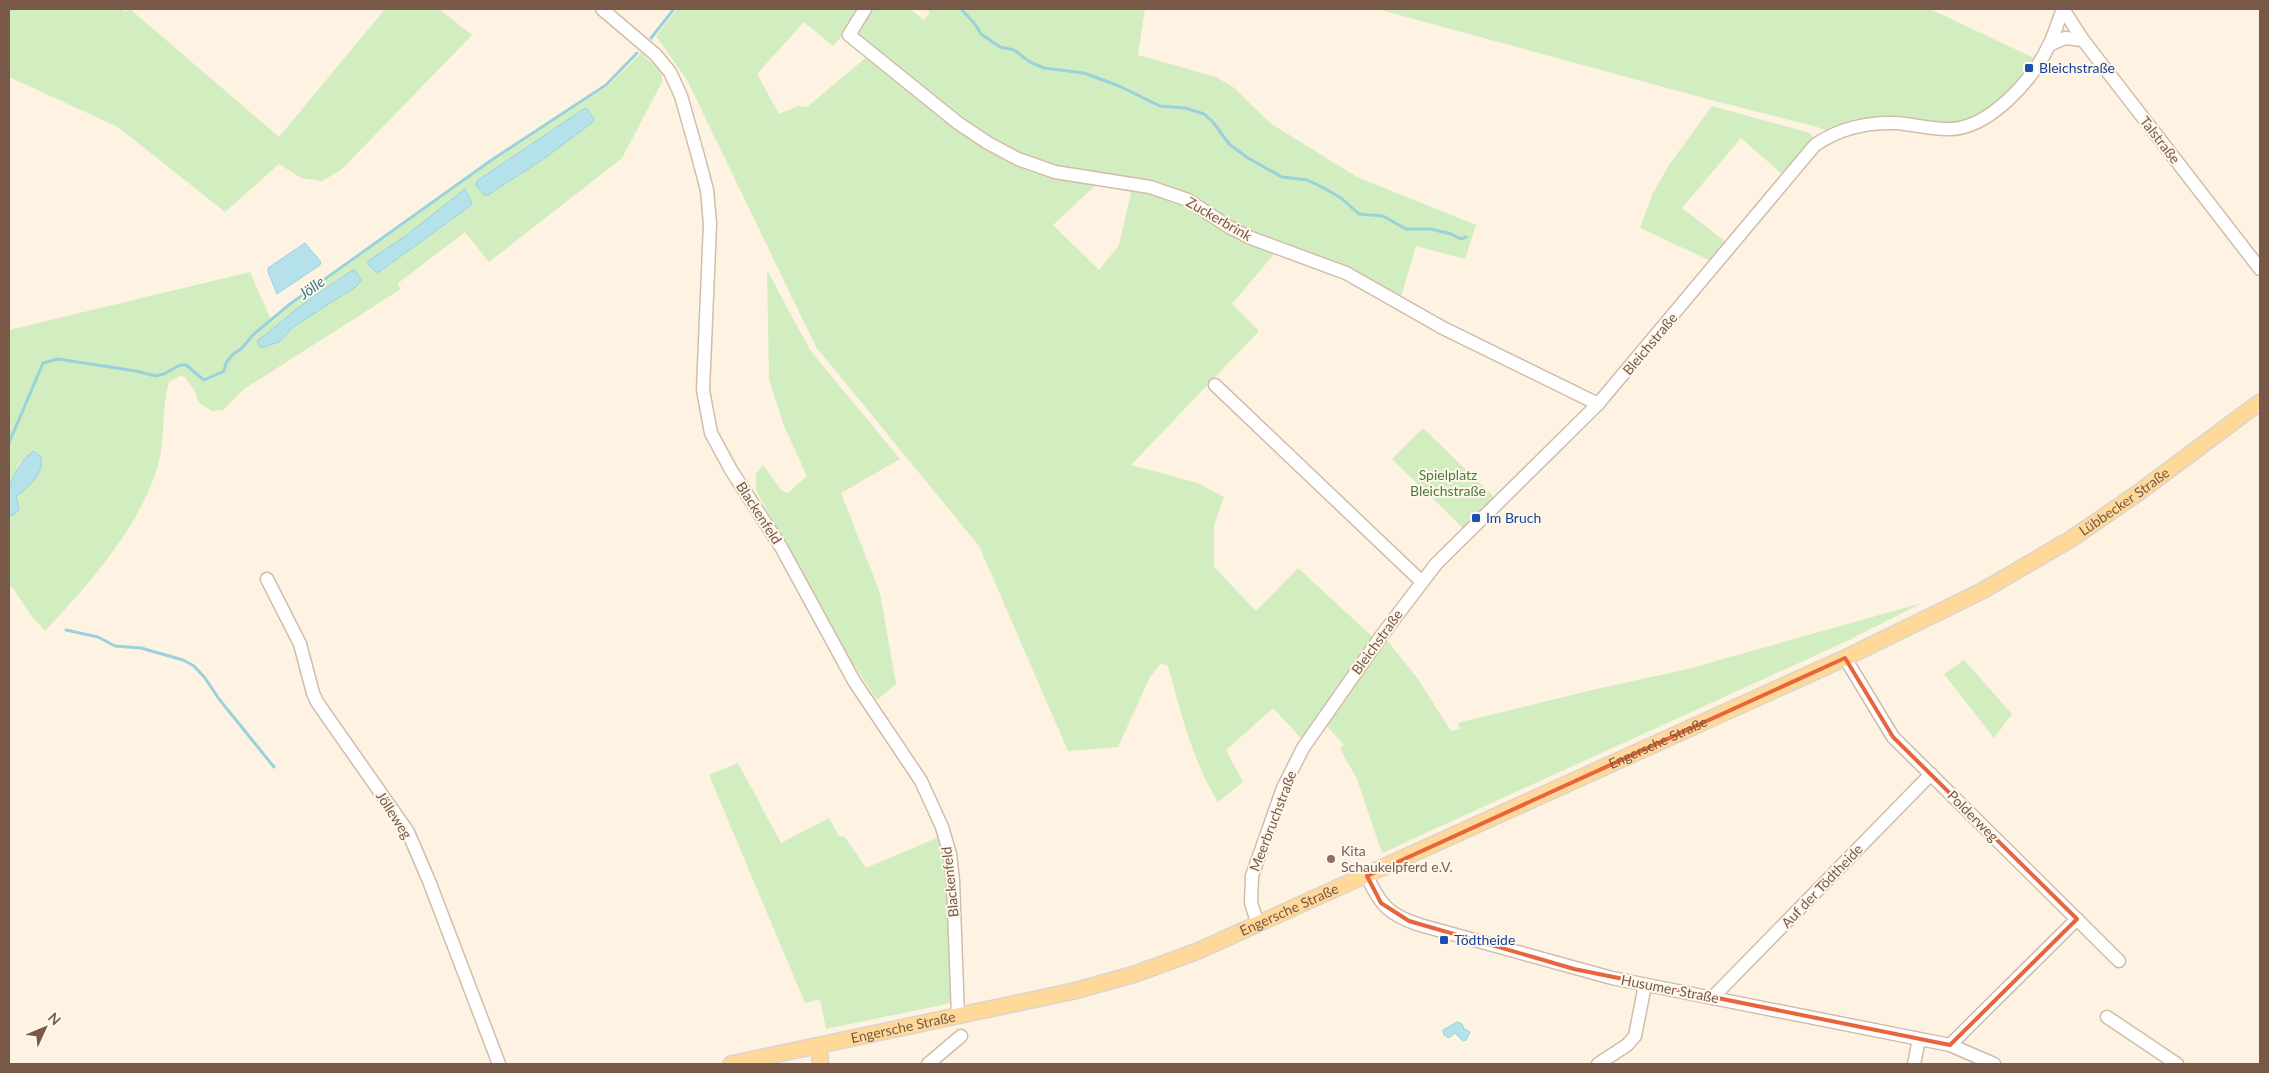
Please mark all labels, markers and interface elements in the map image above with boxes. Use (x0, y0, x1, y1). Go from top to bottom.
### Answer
place label: Bleichstraße (2039, 59, 2115, 76)
marker: Bleichstraße (2023, 62, 2035, 74)
street label: Talstraße (2137, 113, 2184, 167)
street label: Zuckerbrink (1183, 193, 1256, 245)
water label: Jölle (294, 272, 328, 303)
street label: Bleichstraße (1619, 309, 1681, 378)
street label: Lübbecker Straße (2076, 464, 2173, 539)
park label: Spielplatz Bleichstraße (1410, 466, 1486, 499)
street label: Blackenfeld (733, 478, 786, 547)
place label: Im Bruch (1486, 509, 1541, 526)
marker: Im Bruch (1470, 512, 1482, 524)
street label: Bleichstraße (1347, 606, 1406, 677)
street label: Engersche Straße (1606, 712, 1710, 772)
street label: Meerbruchstraße (1246, 768, 1300, 874)
street label: Polderweg (1944, 787, 2002, 845)
street label: Jölleweg (373, 788, 416, 842)
street label: Auf der Tödtheide (1777, 840, 1866, 931)
place label: Kita Schaukelpferd e.V. (1341, 842, 1453, 875)
street label: Blackenfeld (937, 846, 962, 918)
marker: Kita Schaukelpferd e.V. (1325, 853, 1337, 865)
street label: Engersche Straße (1237, 880, 1341, 939)
place label: Tödtheide (1454, 931, 1515, 948)
marker: Tödtheide (1438, 934, 1450, 946)
street label: Husumer Straße (1620, 971, 1720, 1006)
north arrow (20, 1003, 70, 1053)
street label: Engersche Straße (849, 1007, 957, 1046)
text: N (45, 1009, 65, 1028)

